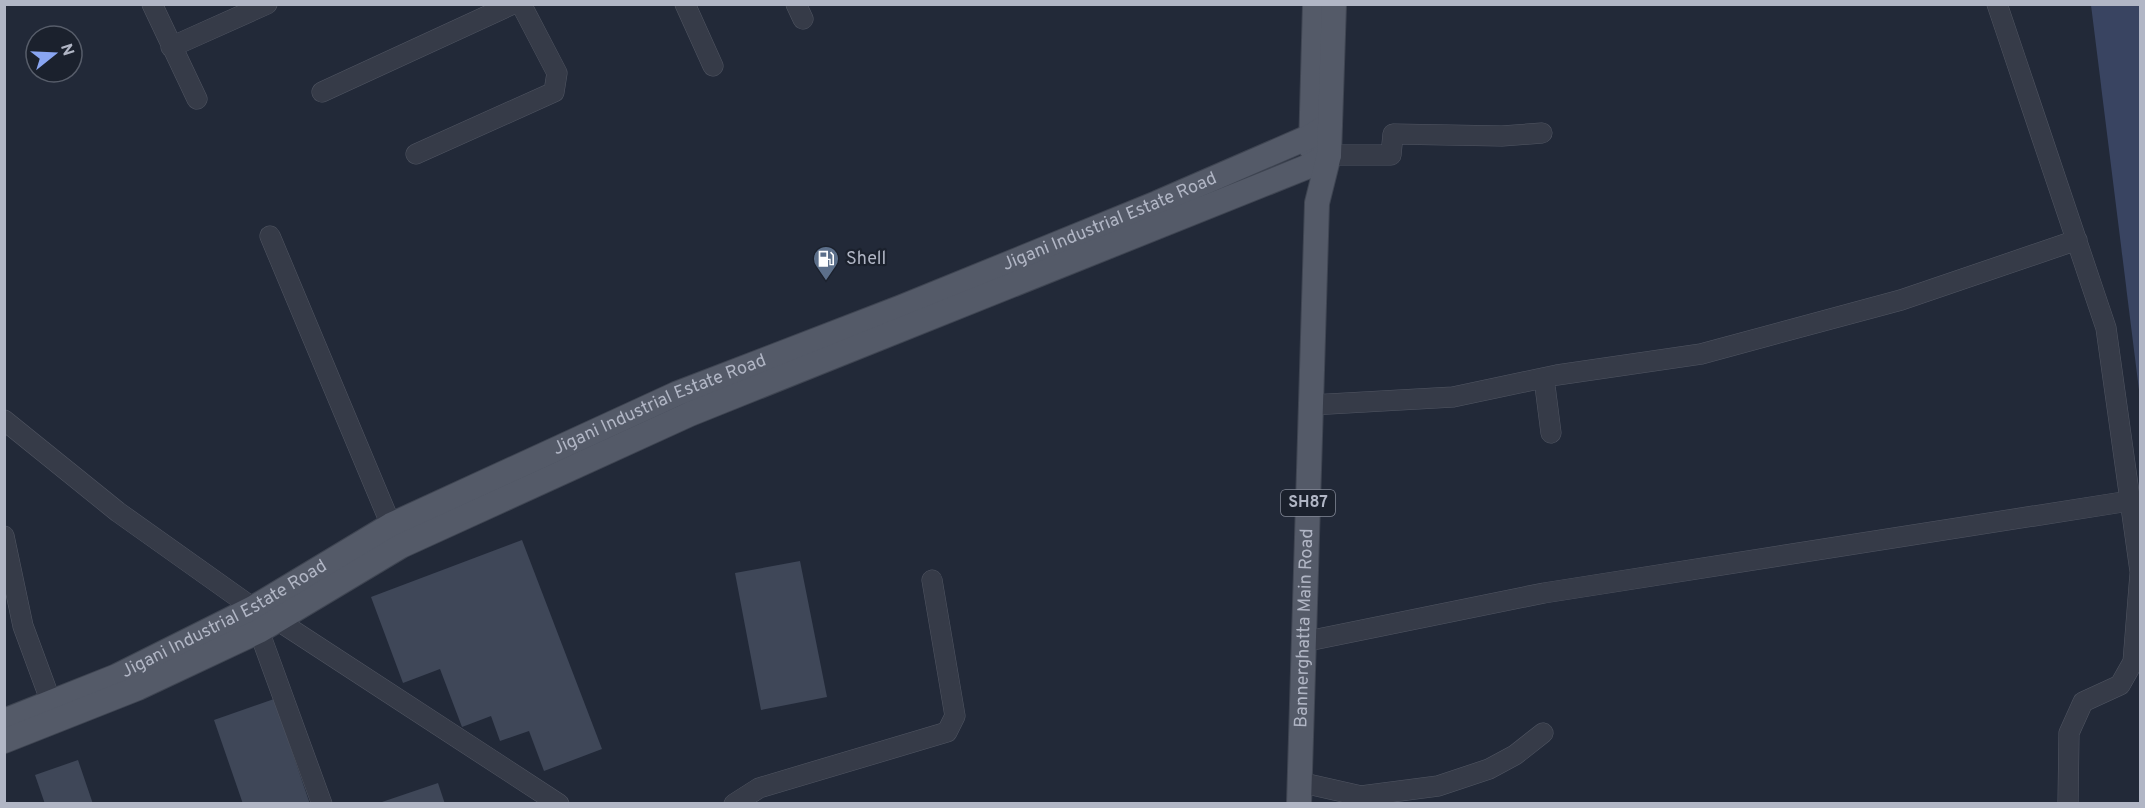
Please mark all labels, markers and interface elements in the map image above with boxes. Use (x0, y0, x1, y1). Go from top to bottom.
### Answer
north arrow (24, 24, 84, 84)
text: N (55, 41, 78, 59)
street label: Jigani Industrial Estate Road (999, 167, 1220, 276)
fuel station icon: Shell (811, 244, 841, 282)
place label: Shell (846, 248, 886, 271)
street label: Jigani Industrial Estate Road (549, 349, 769, 461)
road number: SH87 (1281, 490, 1335, 516)
street label: Bannerghatta Main Road (1290, 528, 1319, 728)
street label: Jigani Industrial Estate Road (117, 555, 331, 683)

